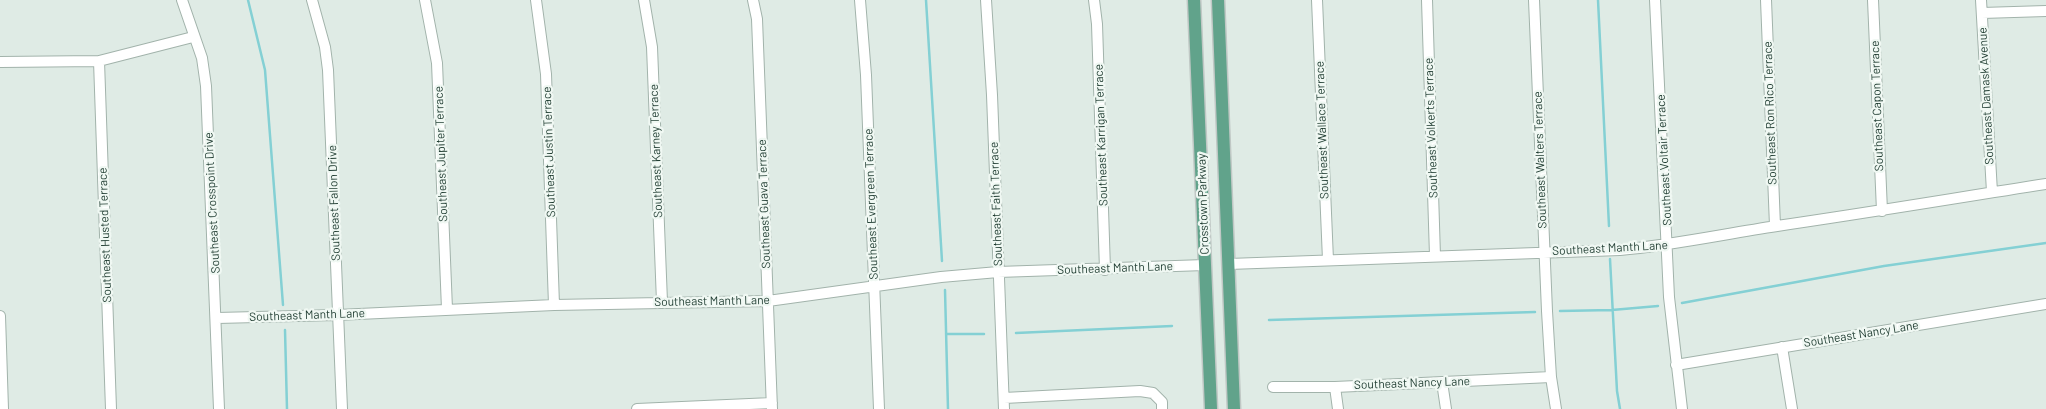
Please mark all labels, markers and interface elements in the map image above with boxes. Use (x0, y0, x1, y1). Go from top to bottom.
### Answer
street label: Southeast Damask Avenue (1975, 27, 1997, 165)
street label: Southeast Capon Terrace (1868, 40, 1886, 172)
street label: Southeast Ron Rico Terrace (1760, 41, 1780, 185)
street label: Southeast Volkerts Terrace (1421, 57, 1441, 199)
street label: Southeast Wallace Terrace (1312, 61, 1332, 199)
street label: Southeast Karrigan Terrace (1091, 64, 1111, 206)
street label: Southeast Karney Terrace (646, 84, 666, 218)
street label: Southeast Jupiter Terrace (431, 86, 451, 222)
street label: Southeast Justin Terrace (540, 86, 558, 218)
street label: Southeast Walters Terrace (1530, 91, 1550, 229)
street label: Southeast Voltair Terrace (1653, 94, 1675, 226)
street label: Southeast Evergreen Terrace (861, 128, 881, 280)
street label: Southeast Crosspoint Drive (201, 132, 223, 274)
street label: Southeast Guava Terrace (755, 139, 773, 269)
street label: Southeast Faith Terrace (987, 142, 1005, 266)
street label: Southeast Fallon Drive (325, 145, 343, 261)
street label: Crosstown Parkway (1194, 153, 1212, 255)
street label: Southeast Husted Terrace (95, 167, 115, 303)
street label: Southeast Manth Lane (1552, 238, 1668, 258)
street label: Southeast Manth Lane (1057, 259, 1173, 277)
street label: Southeast Manth Lane (654, 293, 770, 309)
street label: Southeast Manth Lane (249, 306, 365, 324)
street label: Southeast Nancy Lane (1802, 318, 1920, 350)
street label: Southeast Nancy Lane (1354, 374, 1470, 392)

